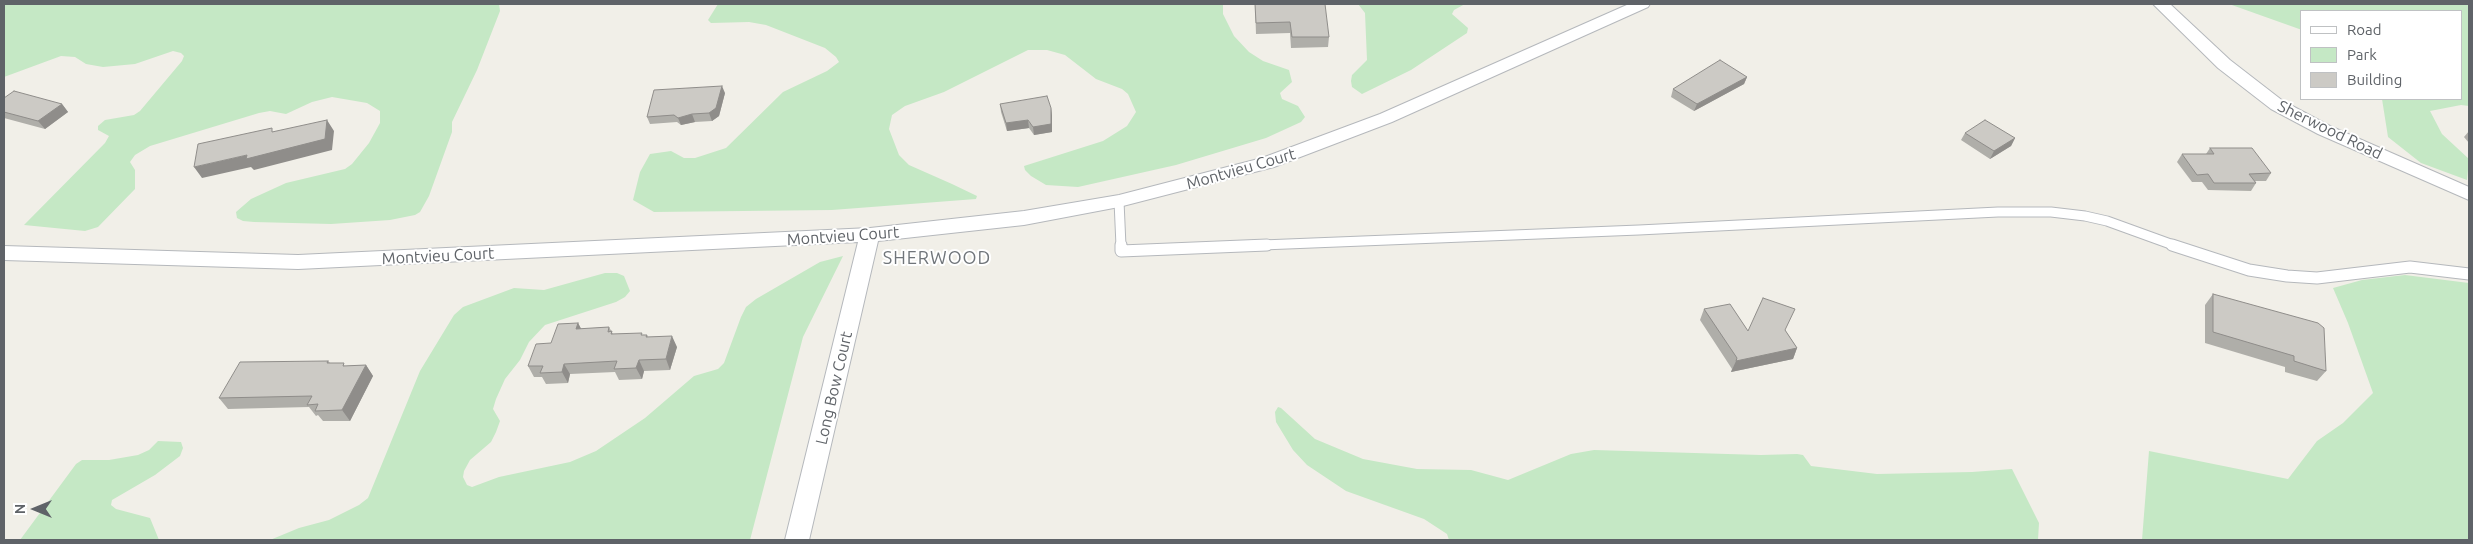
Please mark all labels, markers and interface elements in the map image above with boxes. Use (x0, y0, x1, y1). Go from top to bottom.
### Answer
legend (2300, 10, 2463, 100)
text: Road (2347, 21, 2382, 38)
text: Park (2347, 46, 2377, 63)
text: Building (2347, 71, 2402, 88)
street label: Sherwood Road (2275, 96, 2385, 164)
street label: Montvieu Court (1184, 144, 1298, 194)
street label: Montvieu Court (786, 222, 900, 250)
street label: Montvieu Court (381, 243, 495, 269)
district label: SHERWOOD (882, 247, 992, 269)
street label: Long Bow Court (812, 329, 856, 447)
north arrow (10, 484, 60, 534)
text: N (12, 504, 28, 514)

